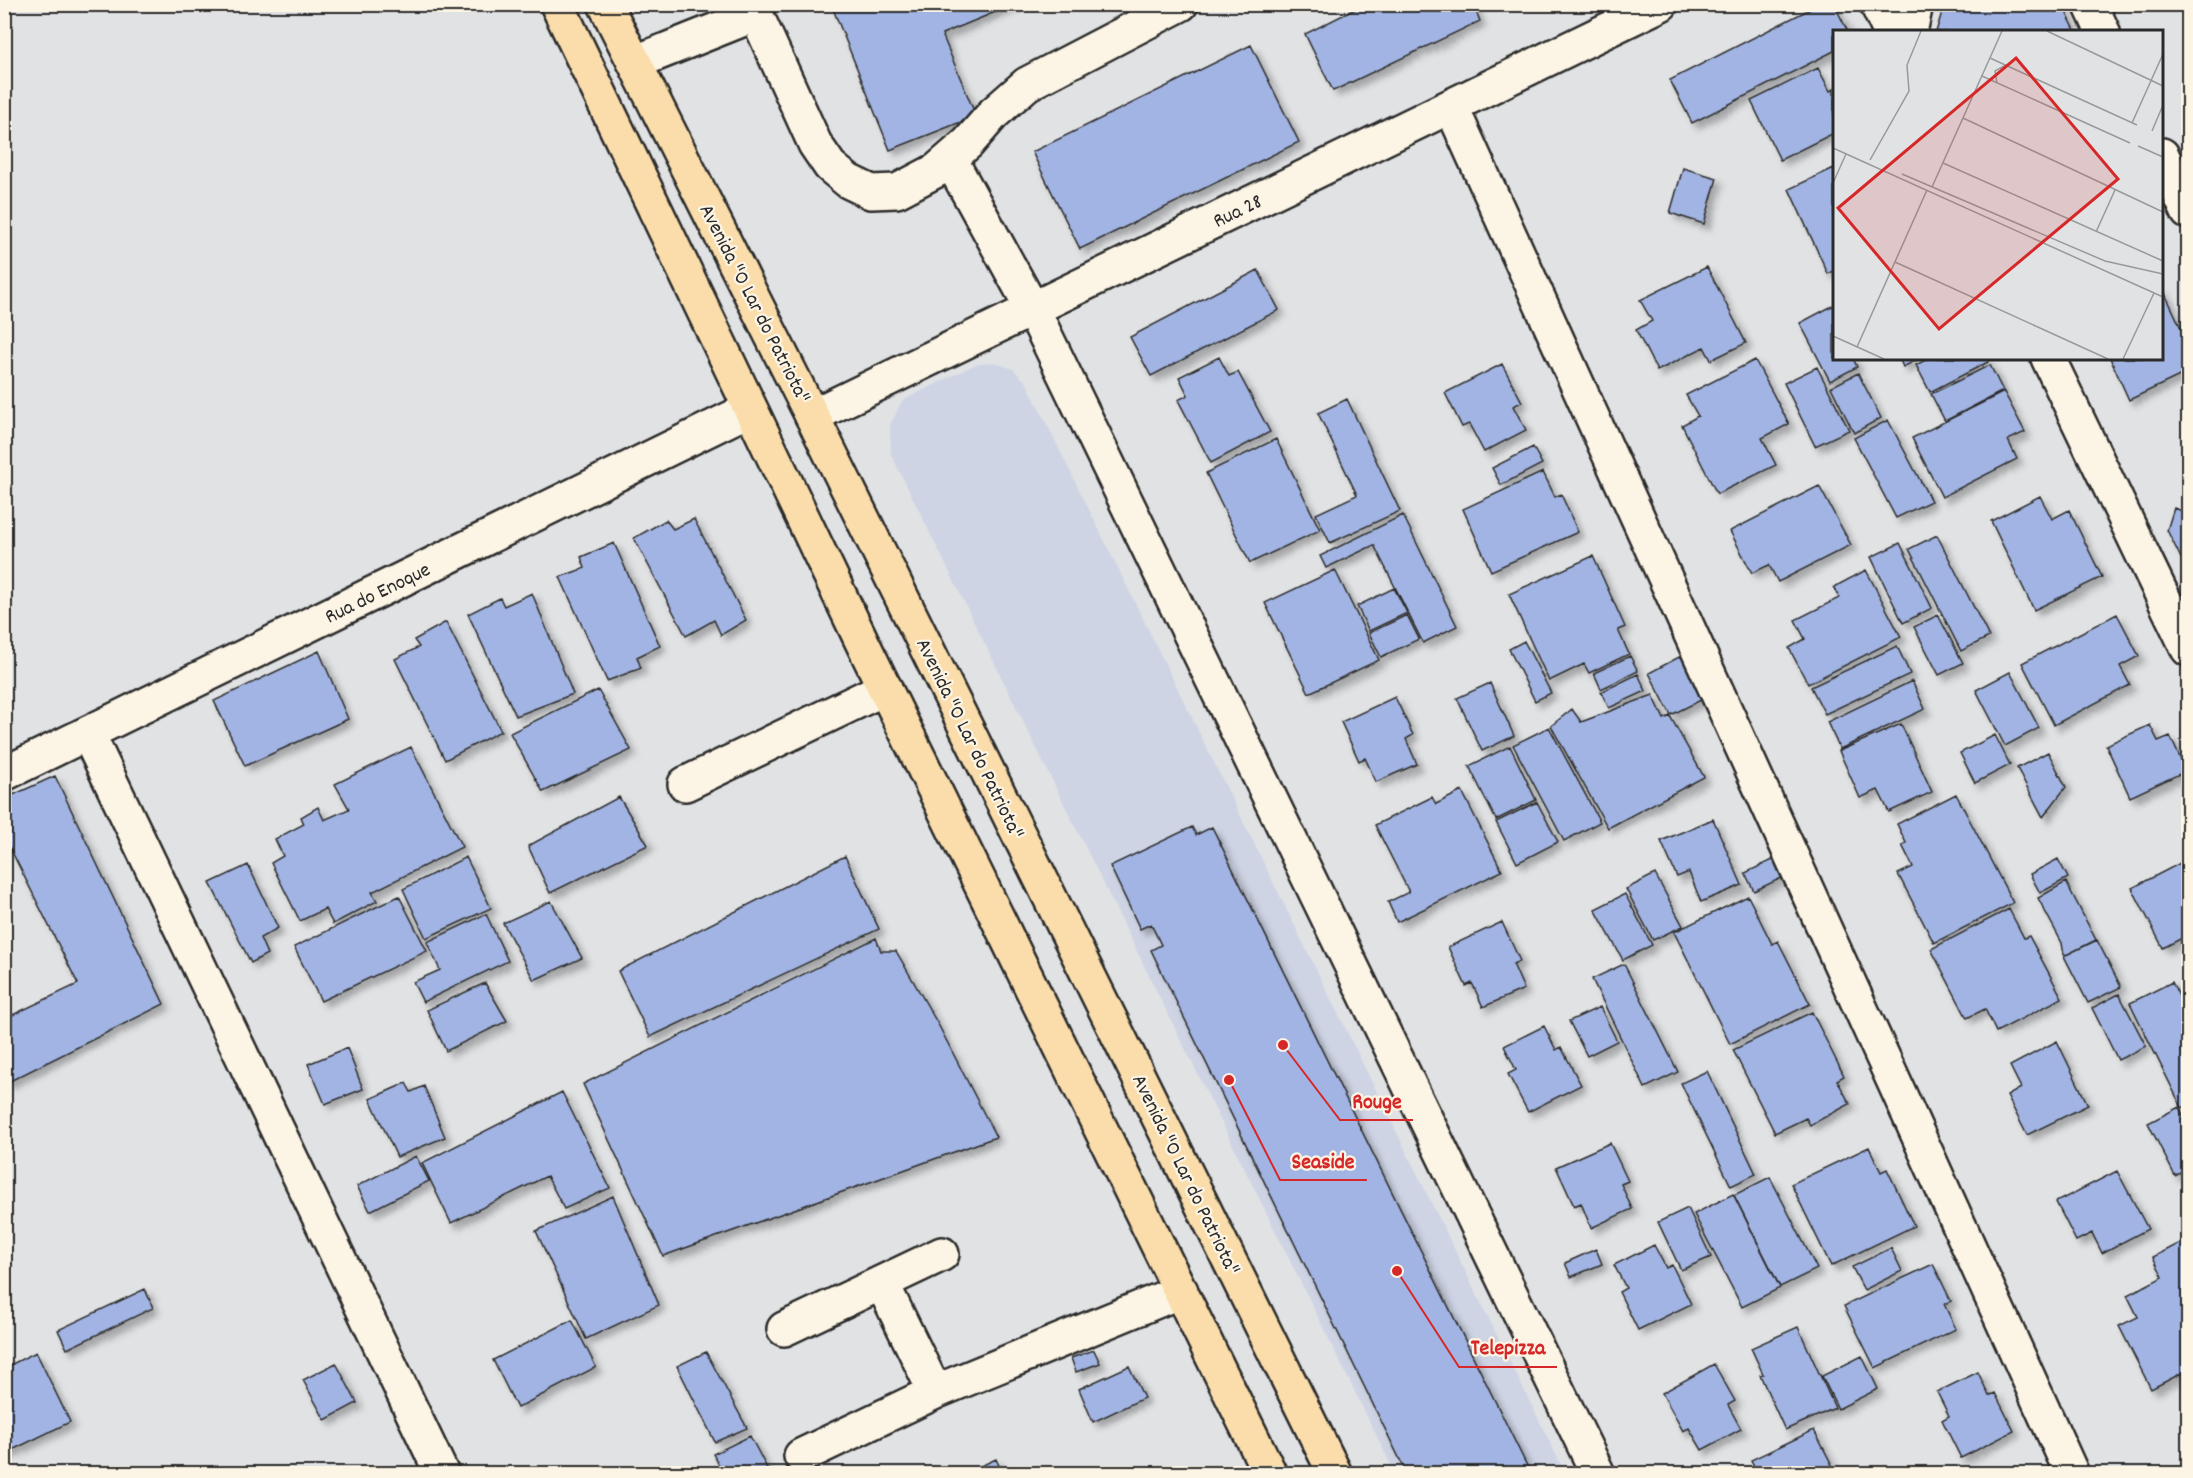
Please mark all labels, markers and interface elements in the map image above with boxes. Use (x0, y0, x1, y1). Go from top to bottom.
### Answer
inset map (1833, 30, 2163, 360)
street label: Rua 28 (1209, 188, 1268, 237)
street label: Avenida "O Lar do Patriota" (690, 199, 817, 409)
street label: Rua do Enoque (320, 556, 436, 633)
street label: Avenida "O Lar do Patriota" (907, 634, 1030, 845)
street label: Avenida "O Lar do Patriota" (1123, 1070, 1246, 1281)
callout: Rouge (1340, 1080, 1413, 1120)
text: Rouge (1352, 1088, 1402, 1119)
callout: Seaside (1280, 1140, 1367, 1180)
text: Seaside (1292, 1148, 1355, 1179)
callout: Telepizza (1459, 1327, 1557, 1367)
text: Telepizza (1471, 1334, 1546, 1365)

